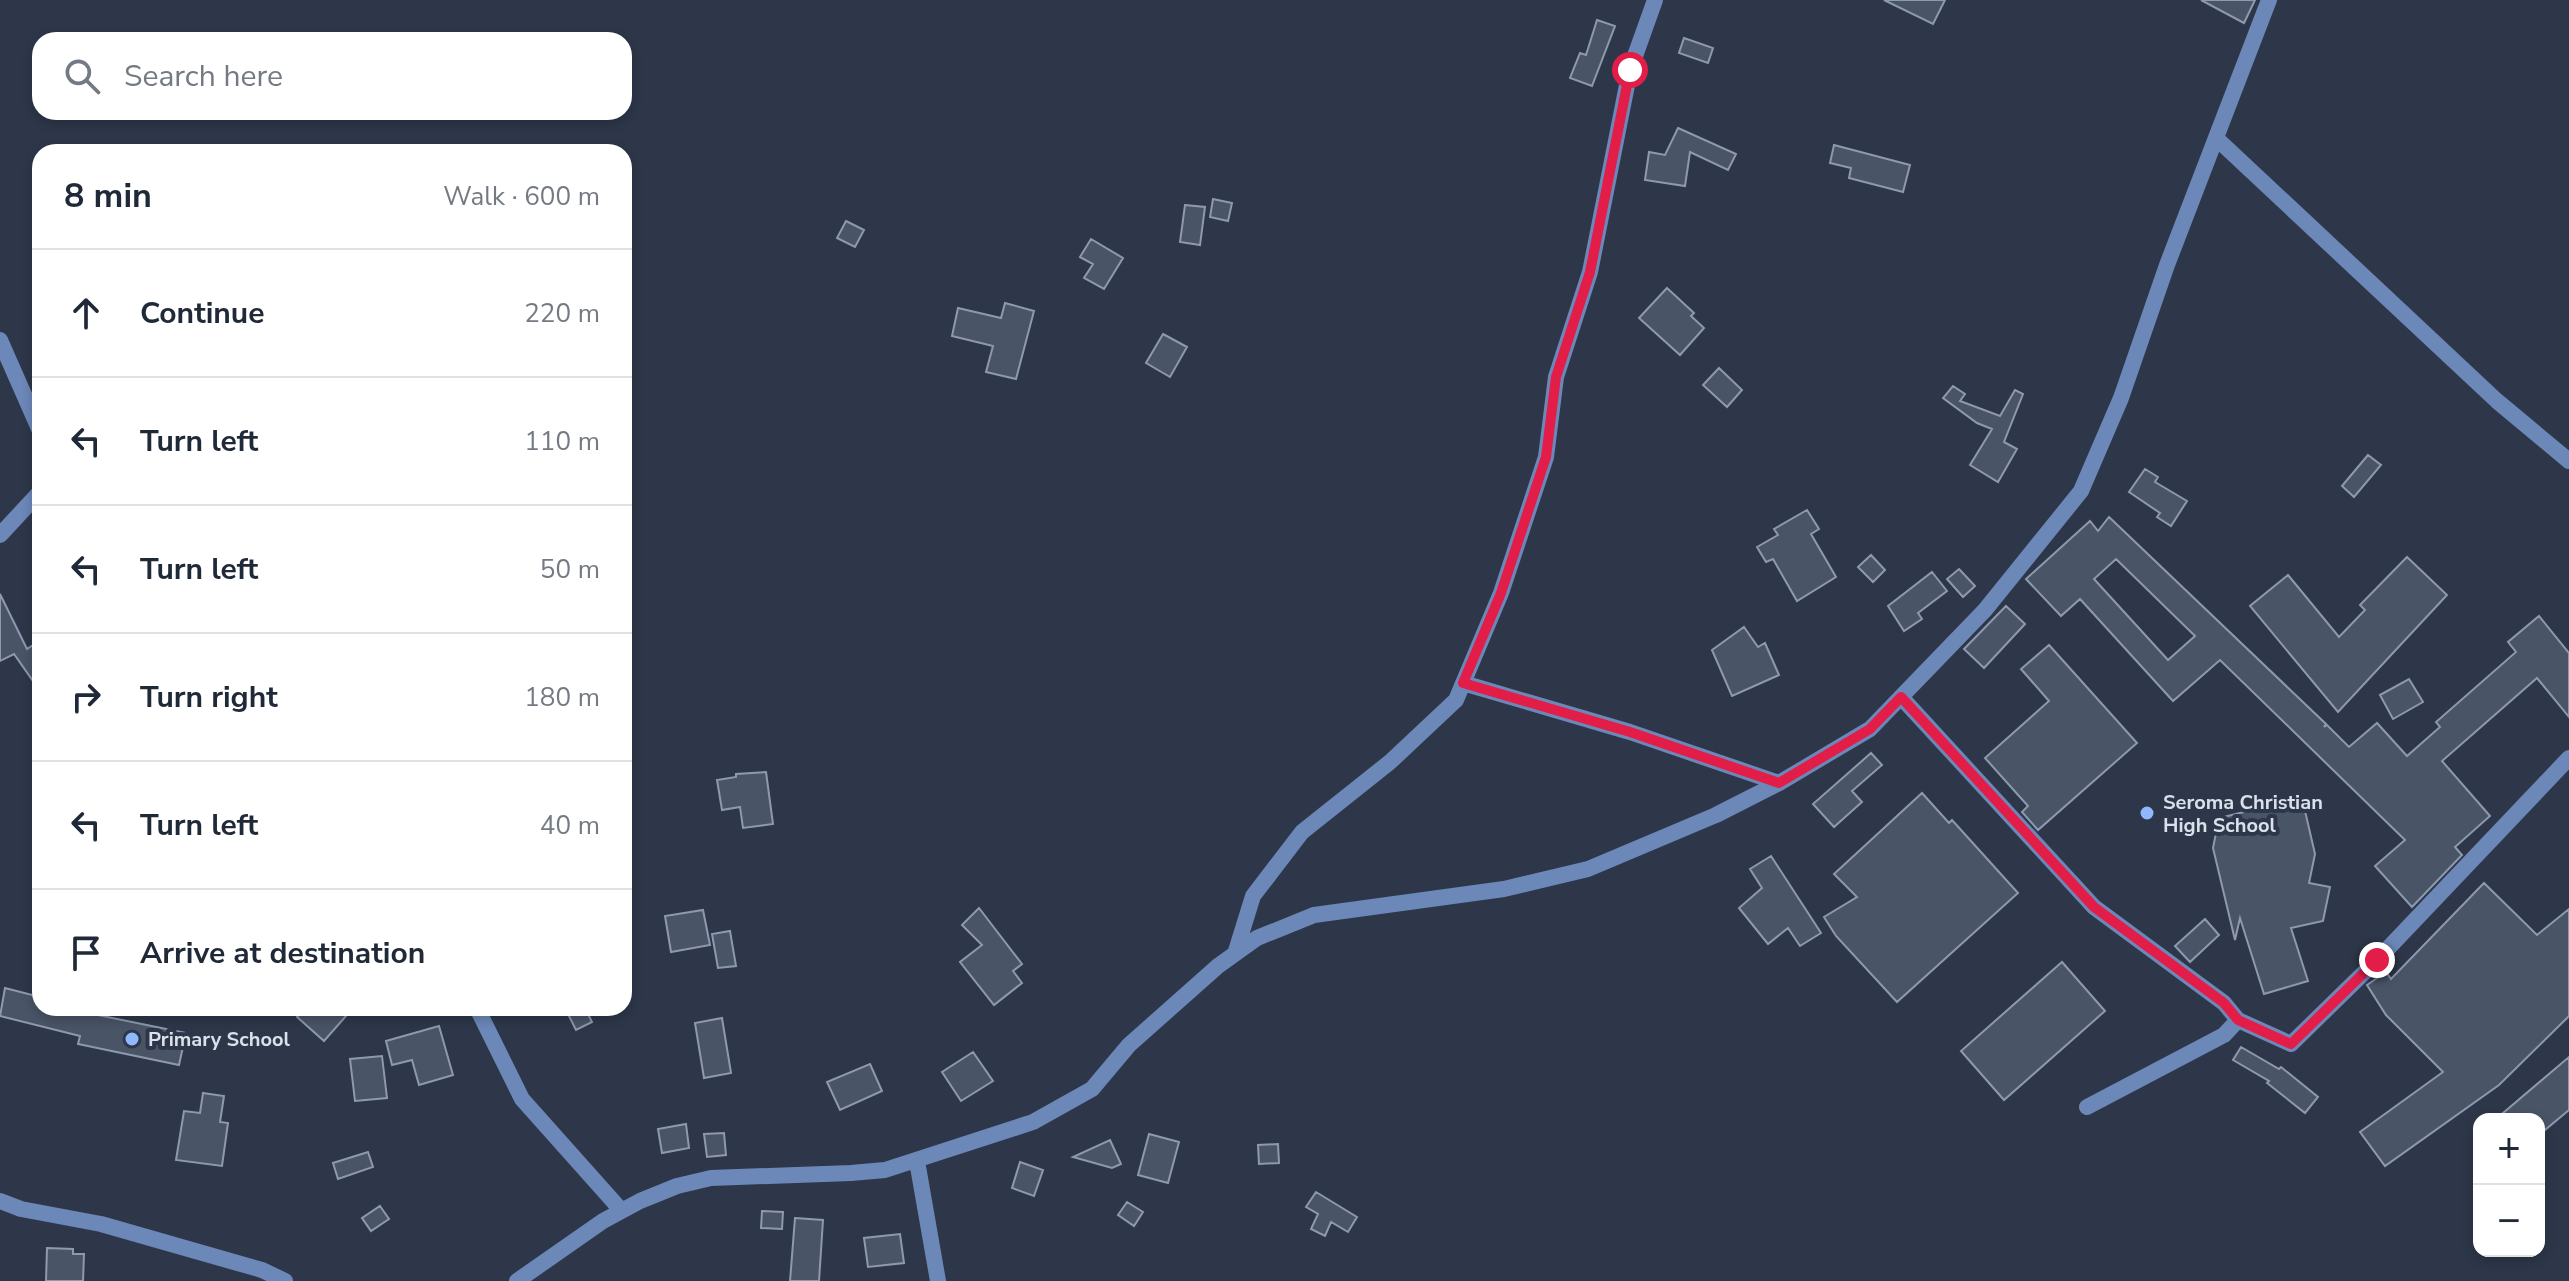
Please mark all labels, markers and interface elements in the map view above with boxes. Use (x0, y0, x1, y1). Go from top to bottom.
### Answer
search box (32, 32, 632, 120)
route start (1612, 52, 1648, 88)
icon: search (60, 54, 104, 98)
text: Search here (124, 56, 283, 97)
text: 8 min (64, 173, 152, 219)
text: Walk · 600 m (443, 179, 600, 214)
icon: ahead (64, 291, 108, 335)
text: Continue (140, 293, 265, 334)
text: 220 m (524, 296, 600, 331)
icon: left (64, 419, 108, 463)
text: Turn left (140, 421, 258, 462)
text: 110 m (524, 424, 600, 459)
icon: left (64, 547, 108, 591)
text: Turn left (140, 549, 258, 590)
text: 50 m (540, 552, 600, 587)
icon: right (64, 675, 108, 719)
text: Turn right (140, 677, 278, 718)
text: 180 m (524, 680, 600, 715)
place label: Seroma Christian High School (2163, 789, 2323, 839)
icon: left (64, 803, 108, 847)
marker: Seroma Christian High School (2138, 804, 2156, 822)
text: Turn left (140, 805, 258, 846)
text: 40 m (540, 808, 600, 843)
icon: arrive (64, 931, 108, 975)
text: Arrive at destination (140, 933, 425, 974)
route end (2359, 942, 2395, 978)
place label: Primary School (148, 1026, 290, 1053)
marker: Primary School (123, 1030, 141, 1048)
map controls (2473, 1113, 2545, 1257)
button: + (2473, 1113, 2545, 1185)
button: − (2473, 1185, 2545, 1257)

